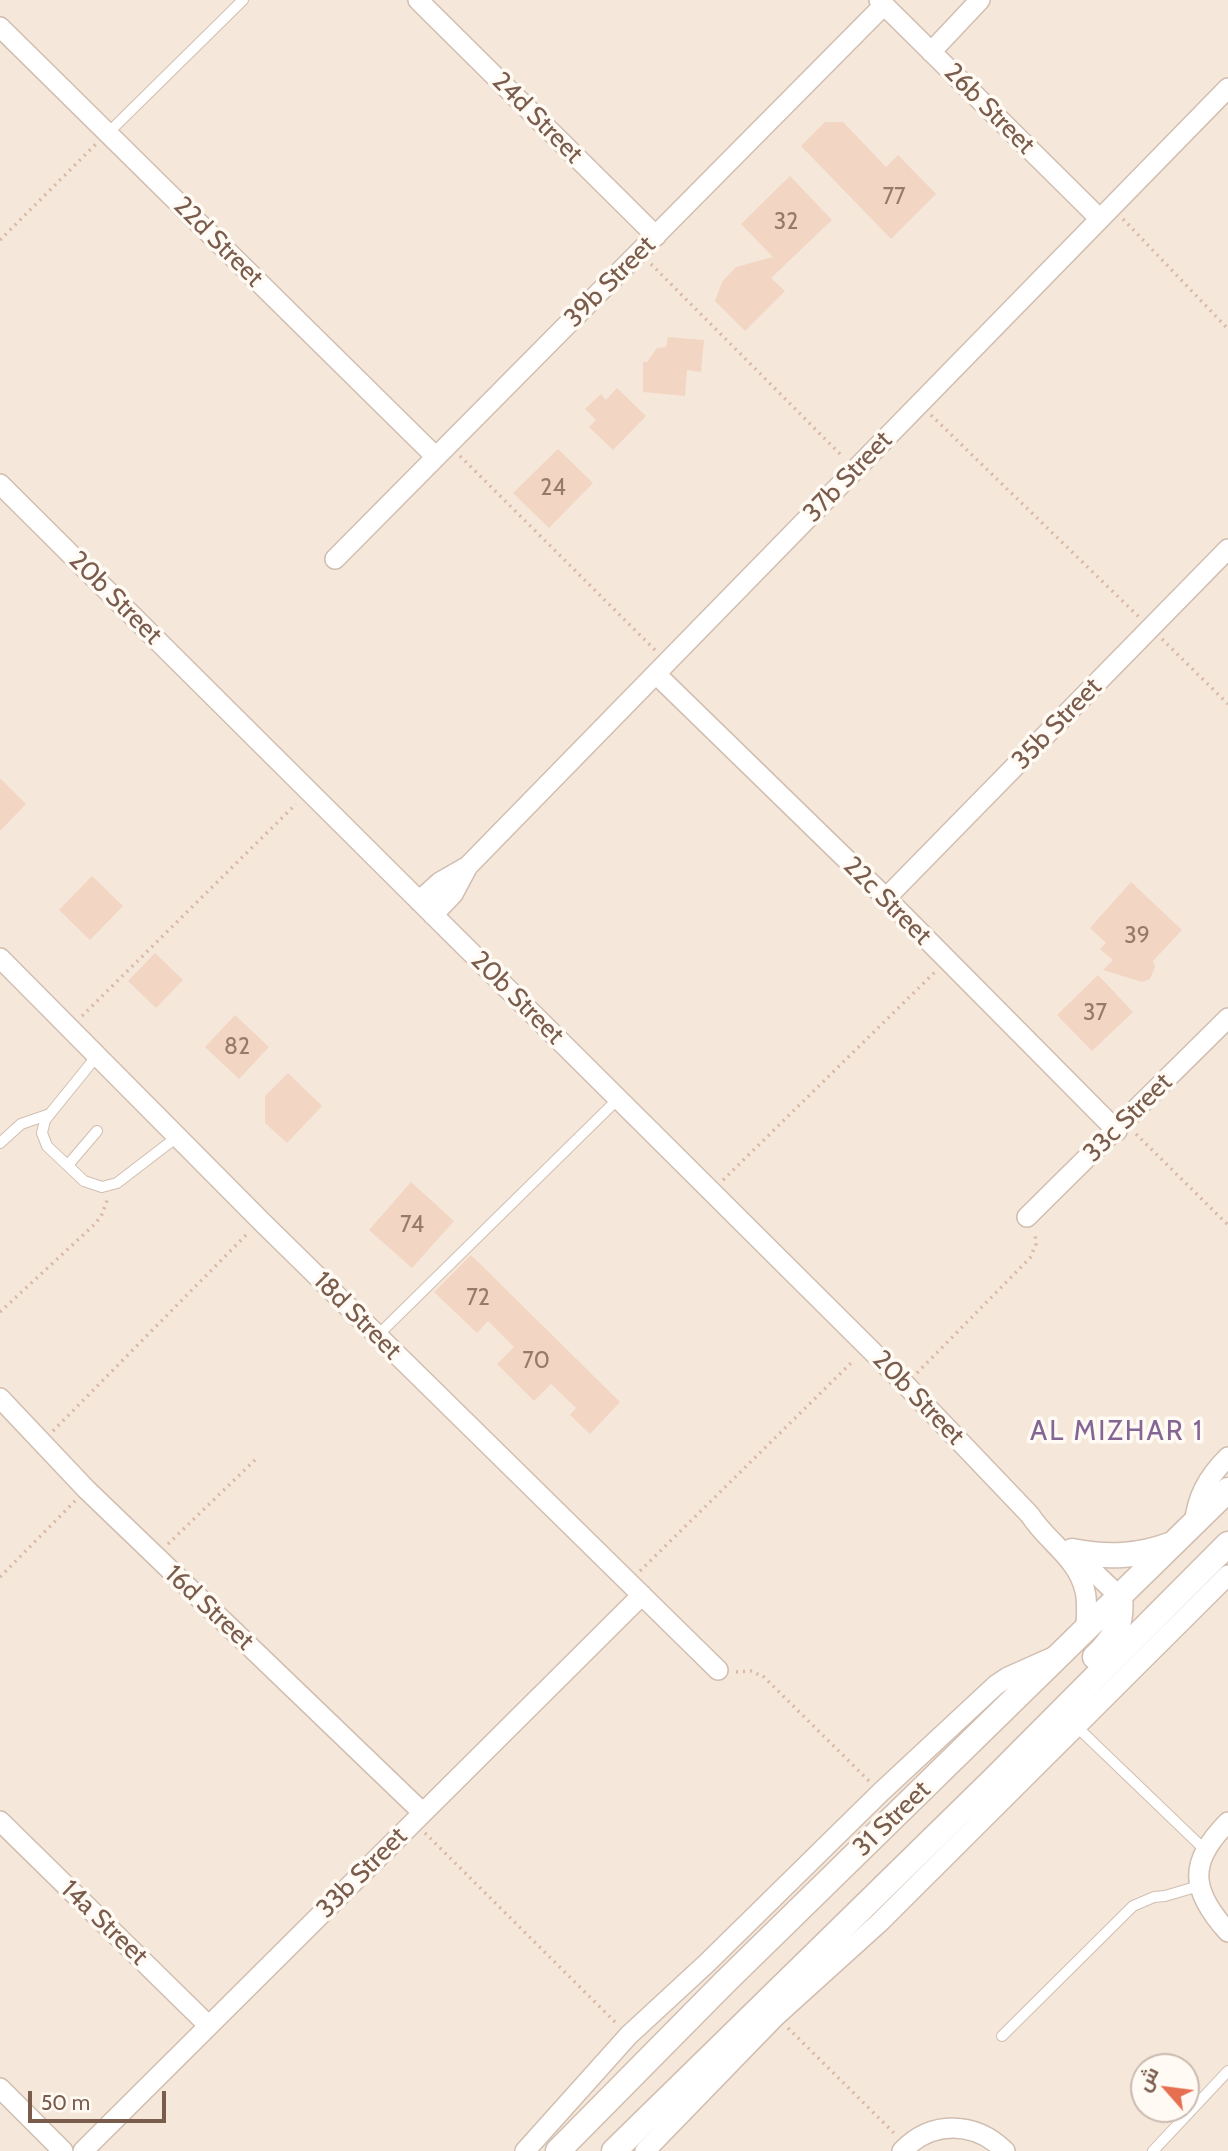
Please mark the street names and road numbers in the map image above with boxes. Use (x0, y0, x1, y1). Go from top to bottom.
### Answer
street label: 26b Street (937, 57, 1041, 161)
street label: 24d Street (485, 66, 589, 170)
street label: 22d Street (167, 191, 269, 293)
street label: 39b Street (558, 230, 662, 334)
street label: 37b Street (797, 425, 899, 529)
street label: 20b Street (62, 545, 168, 651)
street label: 35b Street (1006, 672, 1108, 776)
street label: 22c Street (836, 850, 938, 952)
street label: 20b Street (464, 945, 570, 1051)
street label: 33c Street (1077, 1067, 1179, 1169)
street label: 18d Street (307, 1266, 407, 1366)
street label: 20b Street (865, 1344, 971, 1452)
street label: 16d Street (158, 1559, 260, 1657)
street label: 31 Street (847, 1775, 937, 1863)
street label: 33b Street (310, 1821, 414, 1925)
street label: 14a Street (54, 1874, 154, 1972)

